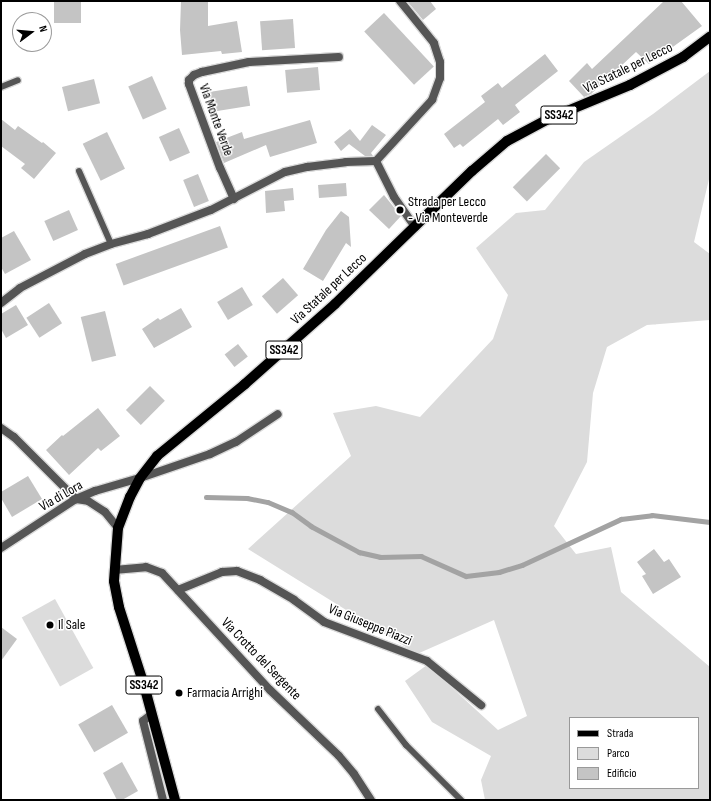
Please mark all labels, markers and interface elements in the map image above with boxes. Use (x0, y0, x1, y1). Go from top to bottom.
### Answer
north arrow (12, 12, 52, 52)
text: N (36, 24, 50, 33)
street label: Via Statale per Lecco (581, 39, 675, 97)
street label: Via Monte Verde (195, 82, 237, 158)
road number: SS342 (540, 104, 578, 126)
place label: Strada per Lecco - Via Monteverde (408, 194, 488, 226)
marker: Strada per Lecco - Via Monteverde (395, 205, 405, 215)
street label: Via Statale per Lecco (288, 250, 370, 328)
road number: SS342 (265, 339, 303, 361)
street label: Via di Lora (36, 477, 86, 515)
street label: Via Giuseppe Piazzi (326, 601, 414, 649)
street label: Via Crotto del Sergente (217, 614, 305, 704)
place label: Il Sale (58, 617, 85, 633)
marker: Il Sale (45, 620, 55, 630)
road number: SS342 (125, 674, 163, 696)
place label: Farmacia Arrighi (187, 685, 263, 701)
marker: Farmacia Arrighi (174, 688, 184, 698)
legend (569, 717, 699, 789)
text: Strada (607, 726, 633, 741)
text: Parco (607, 746, 630, 761)
text: Edificio (607, 766, 636, 781)

